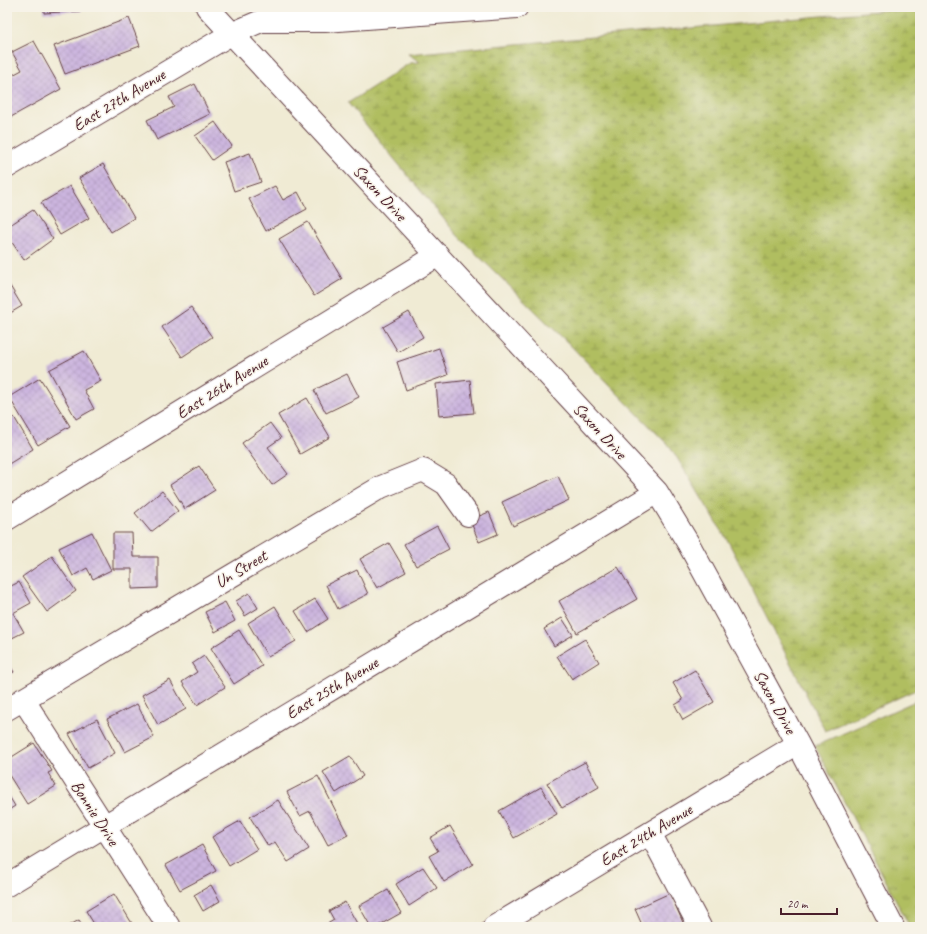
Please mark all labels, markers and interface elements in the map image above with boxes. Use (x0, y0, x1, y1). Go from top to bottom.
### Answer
street label: East 27th Avenue (69, 63, 170, 136)
street label: Saxon Drive (349, 160, 412, 227)
street label: East 26th Avenue (172, 350, 273, 423)
street label: Saxon Drive (569, 398, 632, 465)
street label: Un Street (211, 544, 273, 593)
street label: East 25th Avenue (282, 651, 383, 724)
street label: Saxon Drive (749, 667, 802, 739)
street label: Bonnie Drive (66, 776, 125, 851)
street label: East 24th Avenue (596, 798, 697, 871)
scale bar (781, 890, 837, 916)
text: 20 m (787, 896, 809, 912)

